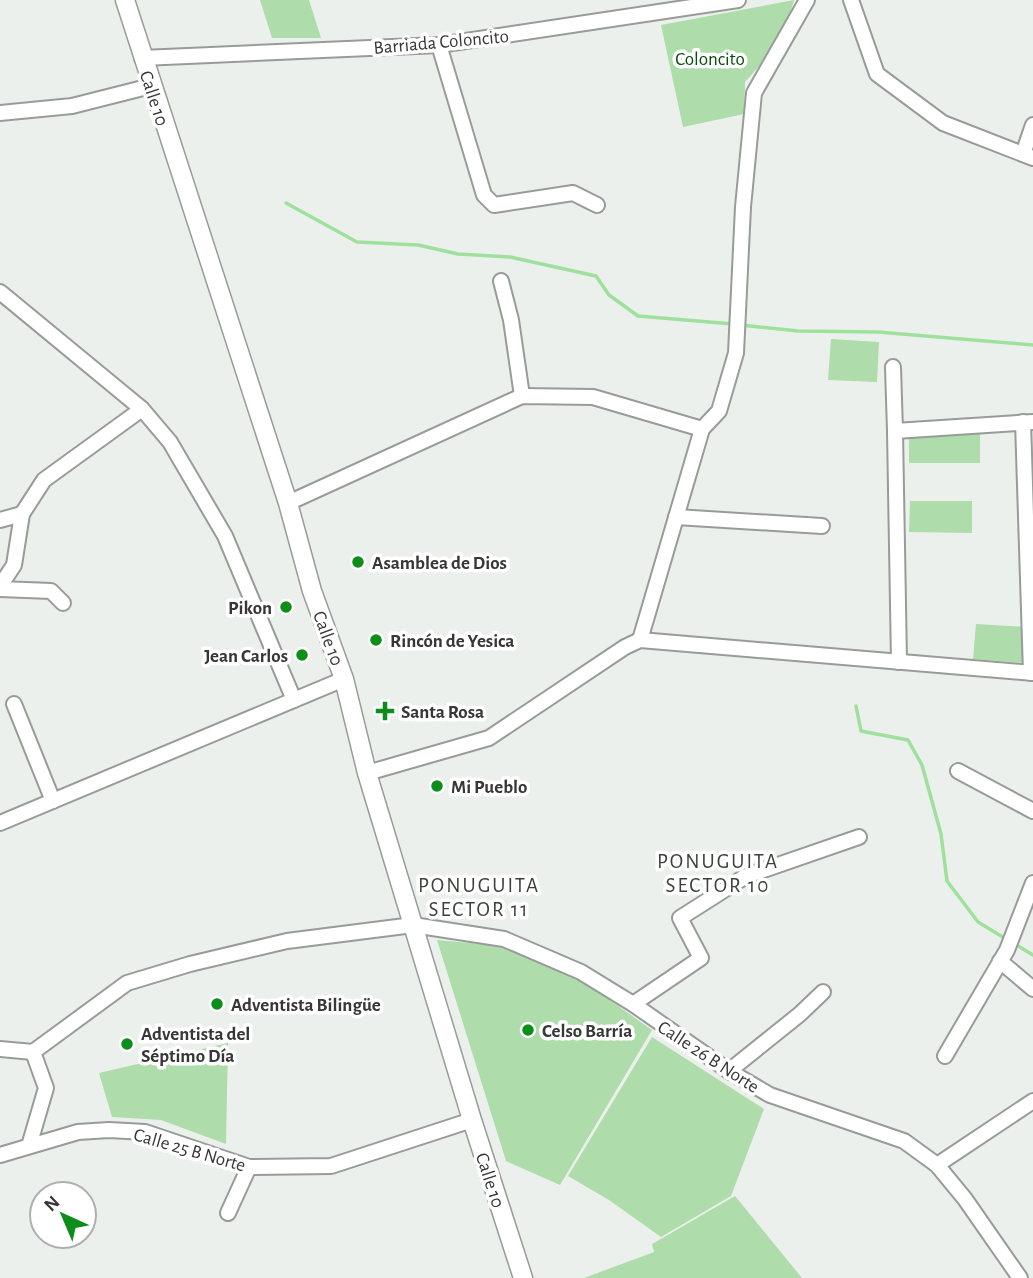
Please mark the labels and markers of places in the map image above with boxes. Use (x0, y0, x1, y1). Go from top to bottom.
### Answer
marker: Asamblea de Dios (350, 554, 366, 570)
place label: Asamblea de Dios (372, 554, 507, 573)
place label: Pikon (228, 599, 272, 618)
marker: Pikon (278, 599, 294, 615)
marker: Rincón de Yesica (368, 632, 384, 648)
place label: Rincón de Yesica (390, 632, 514, 651)
place label: Jean Carlos (204, 647, 288, 666)
marker: Jean Carlos (294, 647, 310, 663)
marker: Santa Rosa (375, 701, 395, 721)
place label: Santa Rosa (401, 703, 484, 722)
marker: Mi Pueblo (429, 778, 445, 794)
place label: Mi Pueblo (451, 778, 527, 797)
marker: Adventista Bilingüe (209, 996, 225, 1012)
place label: Adventista Bilingüe (231, 996, 381, 1015)
marker: Celso Barría (520, 1022, 536, 1038)
place label: Celso Barría (542, 1022, 632, 1041)
place label: Adventista del Séptimo Día (141, 1025, 250, 1066)
marker: Adventista del Séptimo Día (119, 1036, 135, 1052)

